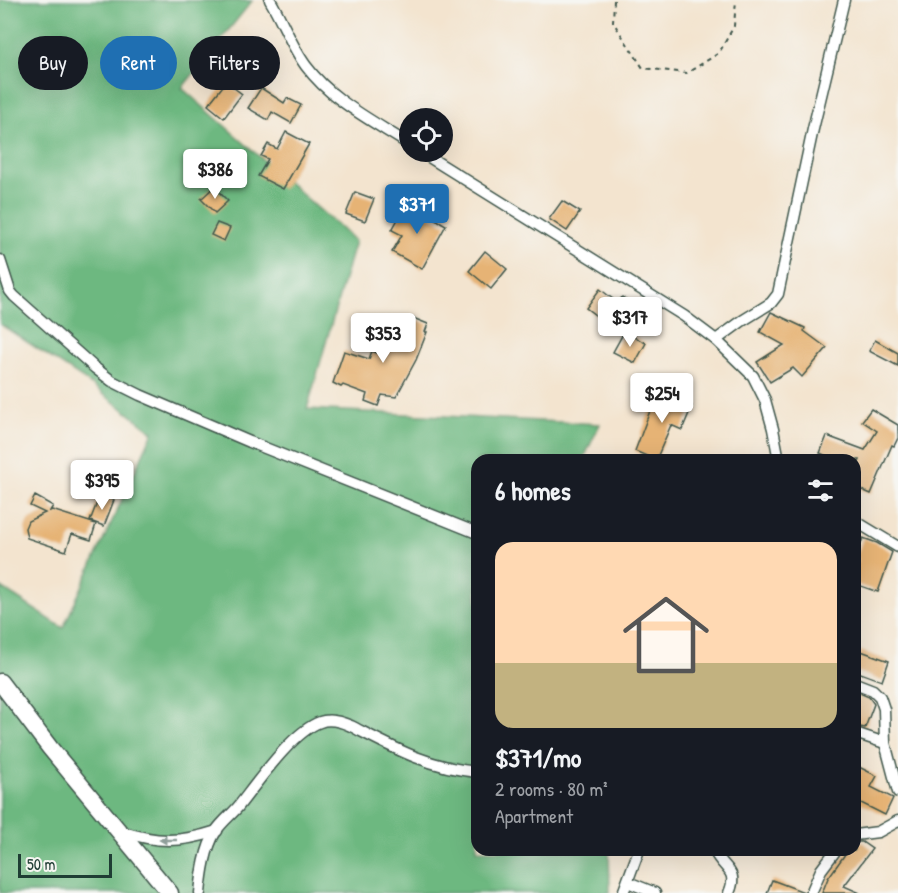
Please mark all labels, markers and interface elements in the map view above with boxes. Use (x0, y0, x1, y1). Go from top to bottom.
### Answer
chip: Buy (18, 36, 88, 90)
chip: Rent (100, 36, 177, 90)
chip: Filters (189, 36, 280, 90)
map controls (399, 108, 453, 162)
button: locate (399, 108, 453, 162)
pin: $386 (179, 149, 251, 200)
text: $386 (197, 155, 233, 182)
pin: $371 (381, 184, 453, 235)
text: $371 (399, 190, 435, 217)
pin: $317 (594, 297, 666, 348)
text: $317 (612, 303, 648, 330)
pin: $353 (347, 313, 419, 364)
text: $353 (365, 319, 401, 346)
pin: $254 (626, 373, 698, 424)
text: $254 (644, 379, 680, 406)
pin: $395 (66, 460, 138, 511)
text: $395 (85, 466, 119, 493)
text: 6 homes (495, 473, 571, 508)
icon: filters (804, 474, 837, 507)
icon: home (612, 581, 720, 689)
text: $371/mo (495, 740, 581, 775)
text: 2 rooms · 80 m² (495, 775, 608, 802)
text: Apartment (495, 802, 573, 829)
one-way arrow (159, 835, 178, 845)
scale bar (18, 851, 112, 878)
text: 50 m (27, 853, 56, 875)

